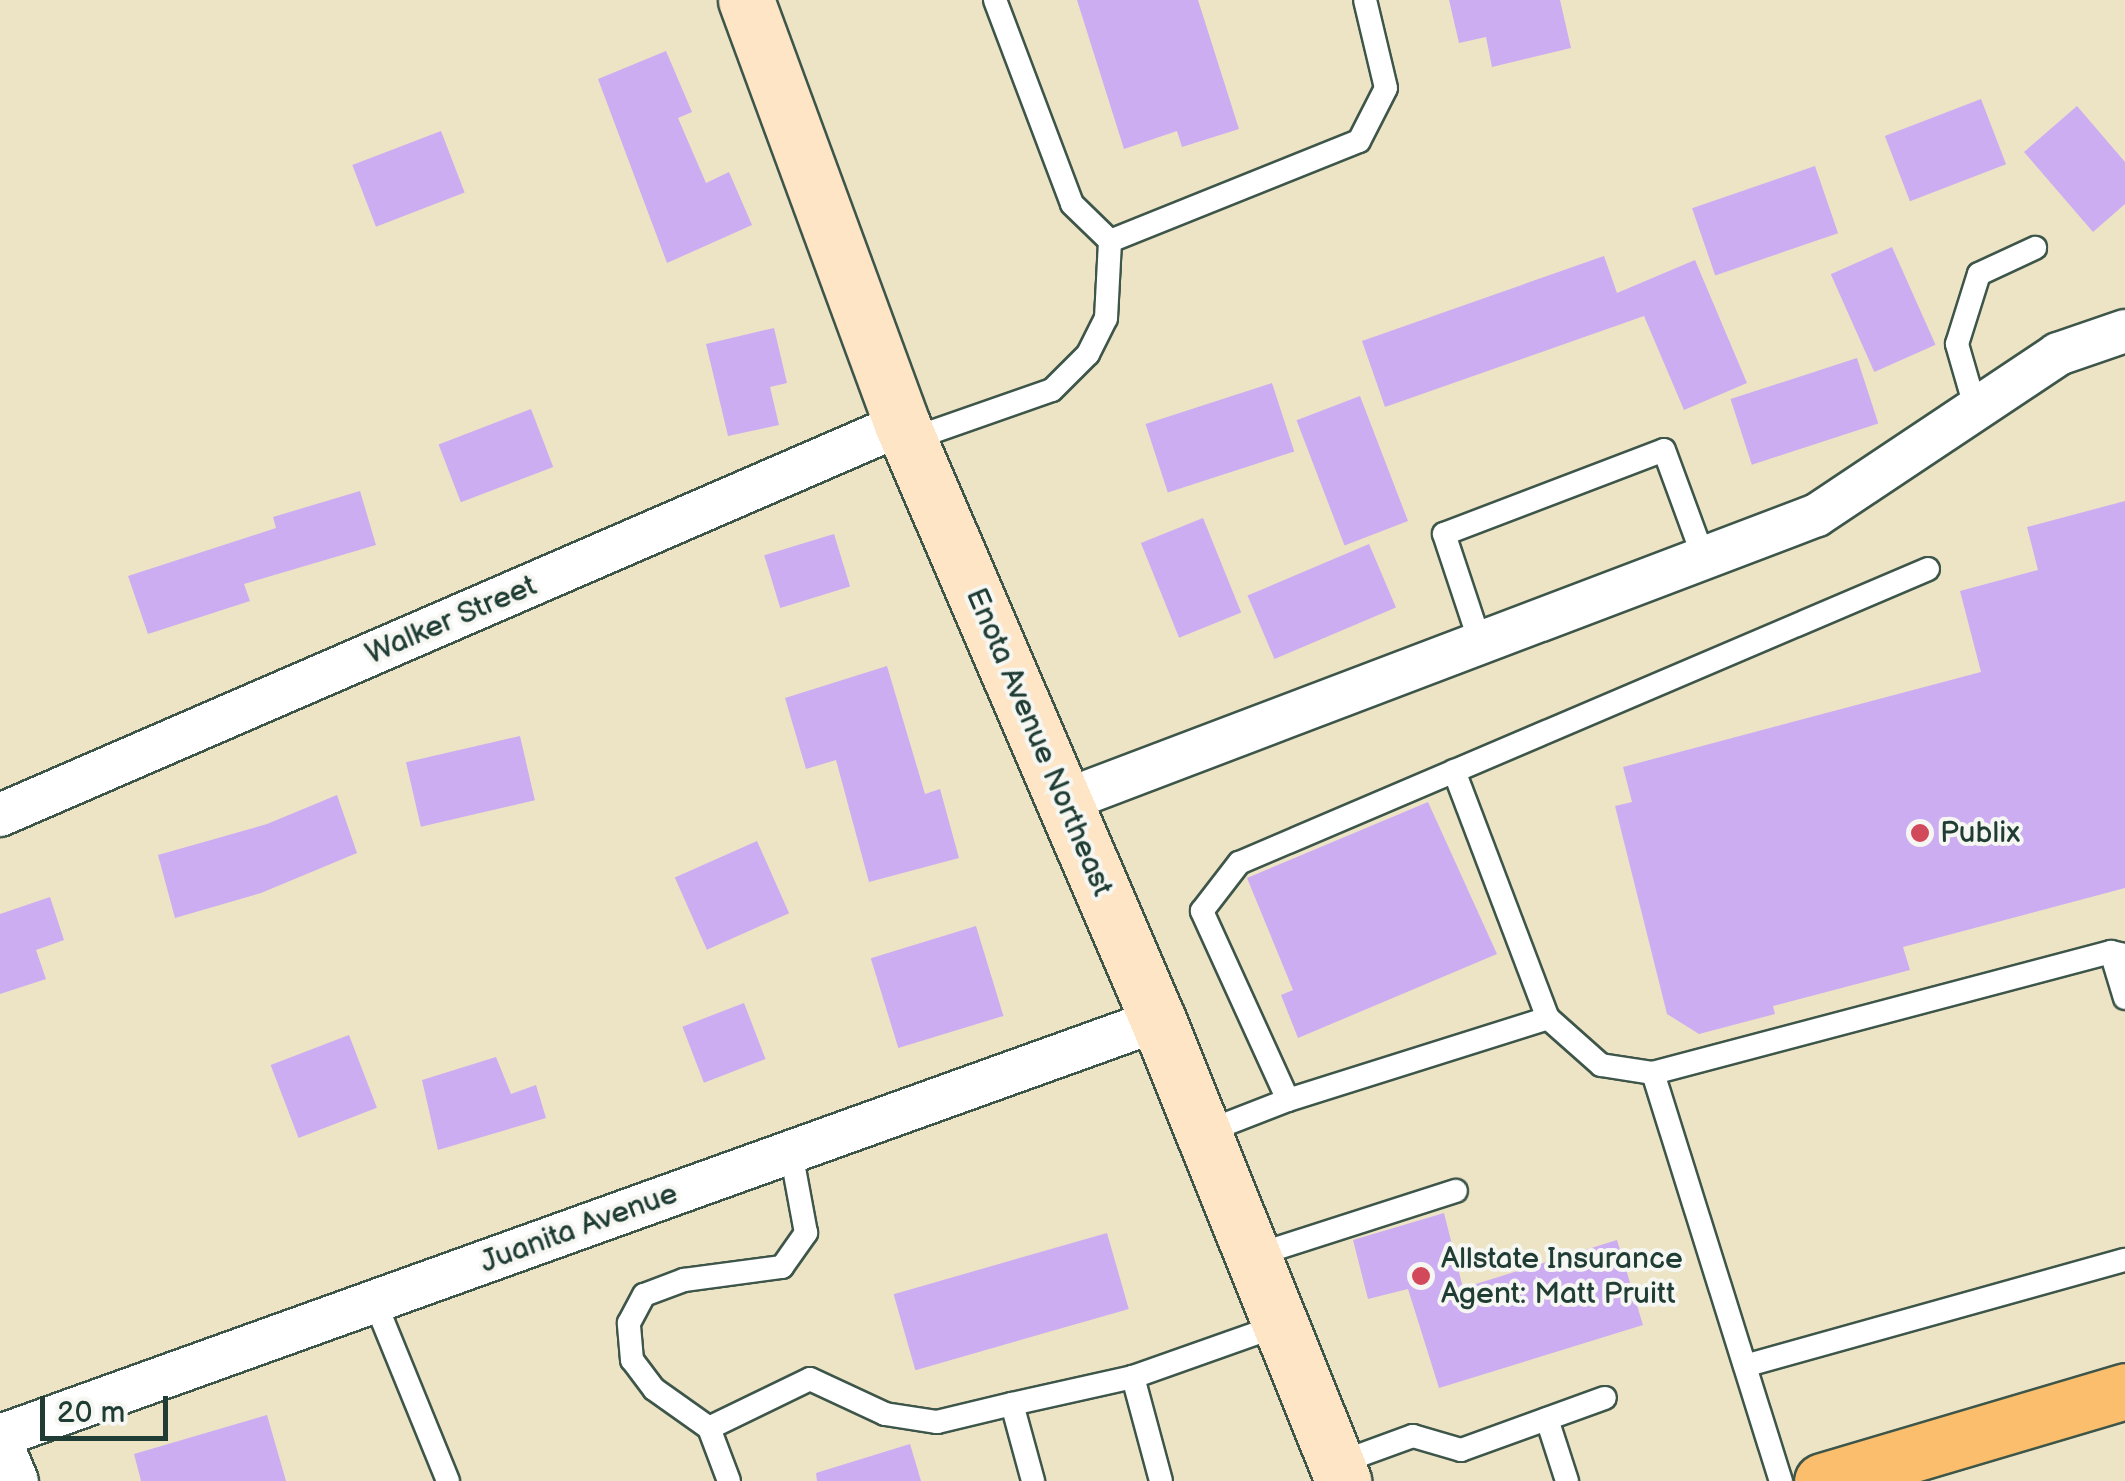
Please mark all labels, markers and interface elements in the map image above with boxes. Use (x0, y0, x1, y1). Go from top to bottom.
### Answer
street label: Walker Street (360, 568, 542, 672)
street label: Enota Avenue Northeast (958, 583, 1120, 901)
place label: Publix (1940, 815, 2020, 851)
marker: Publix (1909, 822, 1931, 844)
street label: Juanita Avenue (475, 1176, 683, 1280)
place label: Allstate Insurance Agent: Matt Pruitt (1441, 1241, 1683, 1312)
marker: Allstate Insurance Agent: Matt Pruitt (1410, 1265, 1432, 1287)
scale bar (45, 1376, 172, 1438)
text: 20 m (57, 1395, 125, 1431)

